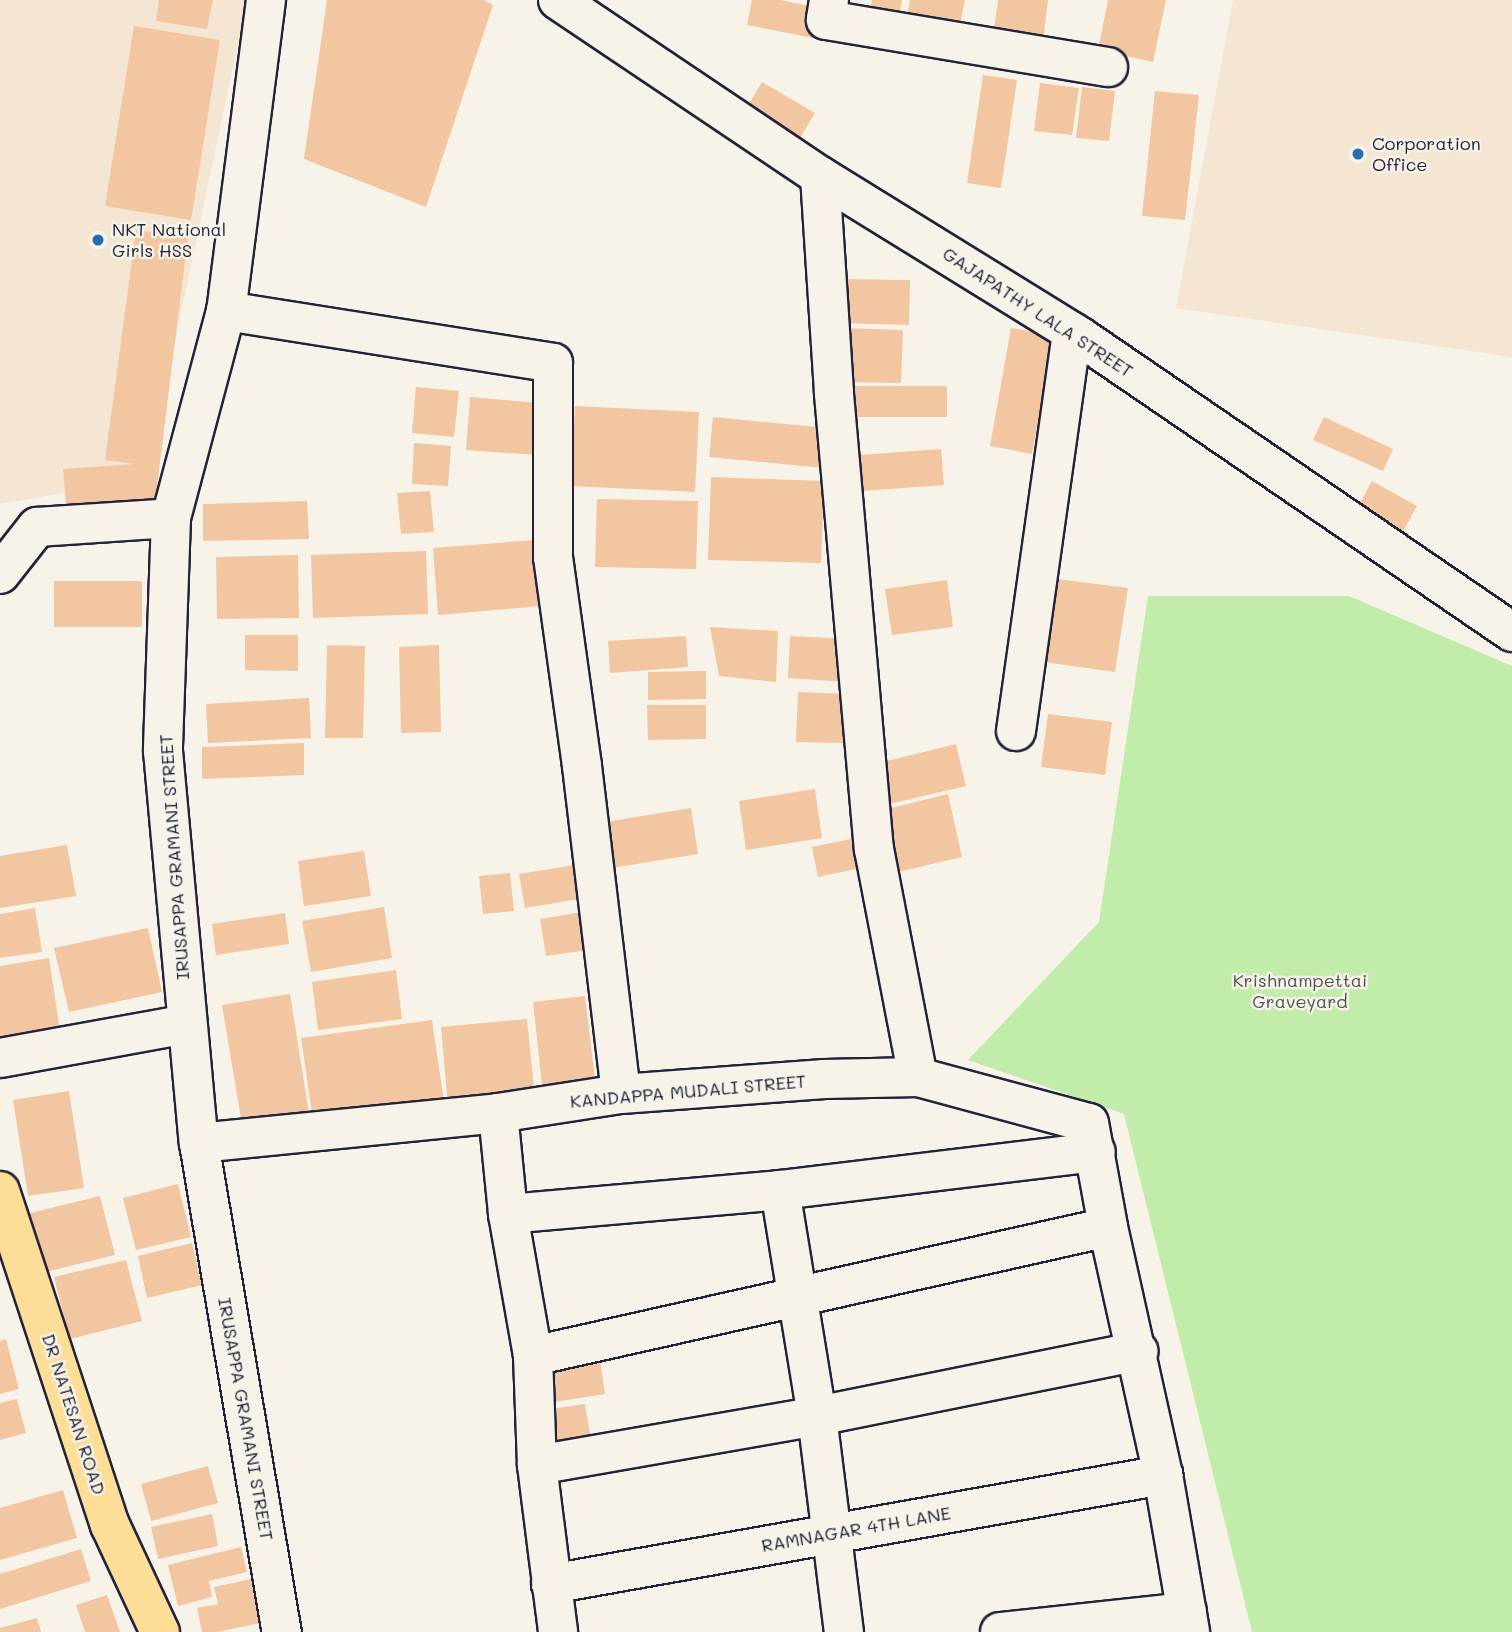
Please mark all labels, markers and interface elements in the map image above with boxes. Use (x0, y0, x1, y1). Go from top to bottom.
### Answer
place label: Corporation Office (1372, 133, 1481, 176)
marker: Corporation Office (1350, 146, 1366, 162)
place label: NKT National Girls HSS (112, 219, 226, 262)
marker: NKT National Girls HSS (90, 232, 106, 248)
street label: GAJAPATHY LALA STREET (939, 242, 1137, 382)
street label: IRUSAPPA GRAMANI STREET (155, 733, 193, 981)
park label: Krishnampettai Graveyard (1233, 970, 1367, 1012)
street label: KANDAPPA MUDALI STREET (569, 1070, 807, 1112)
street label: IRUSAPPA GRAMANI STREET (214, 1296, 278, 1542)
street label: DR NATESAN ROAD (38, 1331, 110, 1497)
street label: RAMNAGAR 4TH LANE (760, 1502, 952, 1556)

